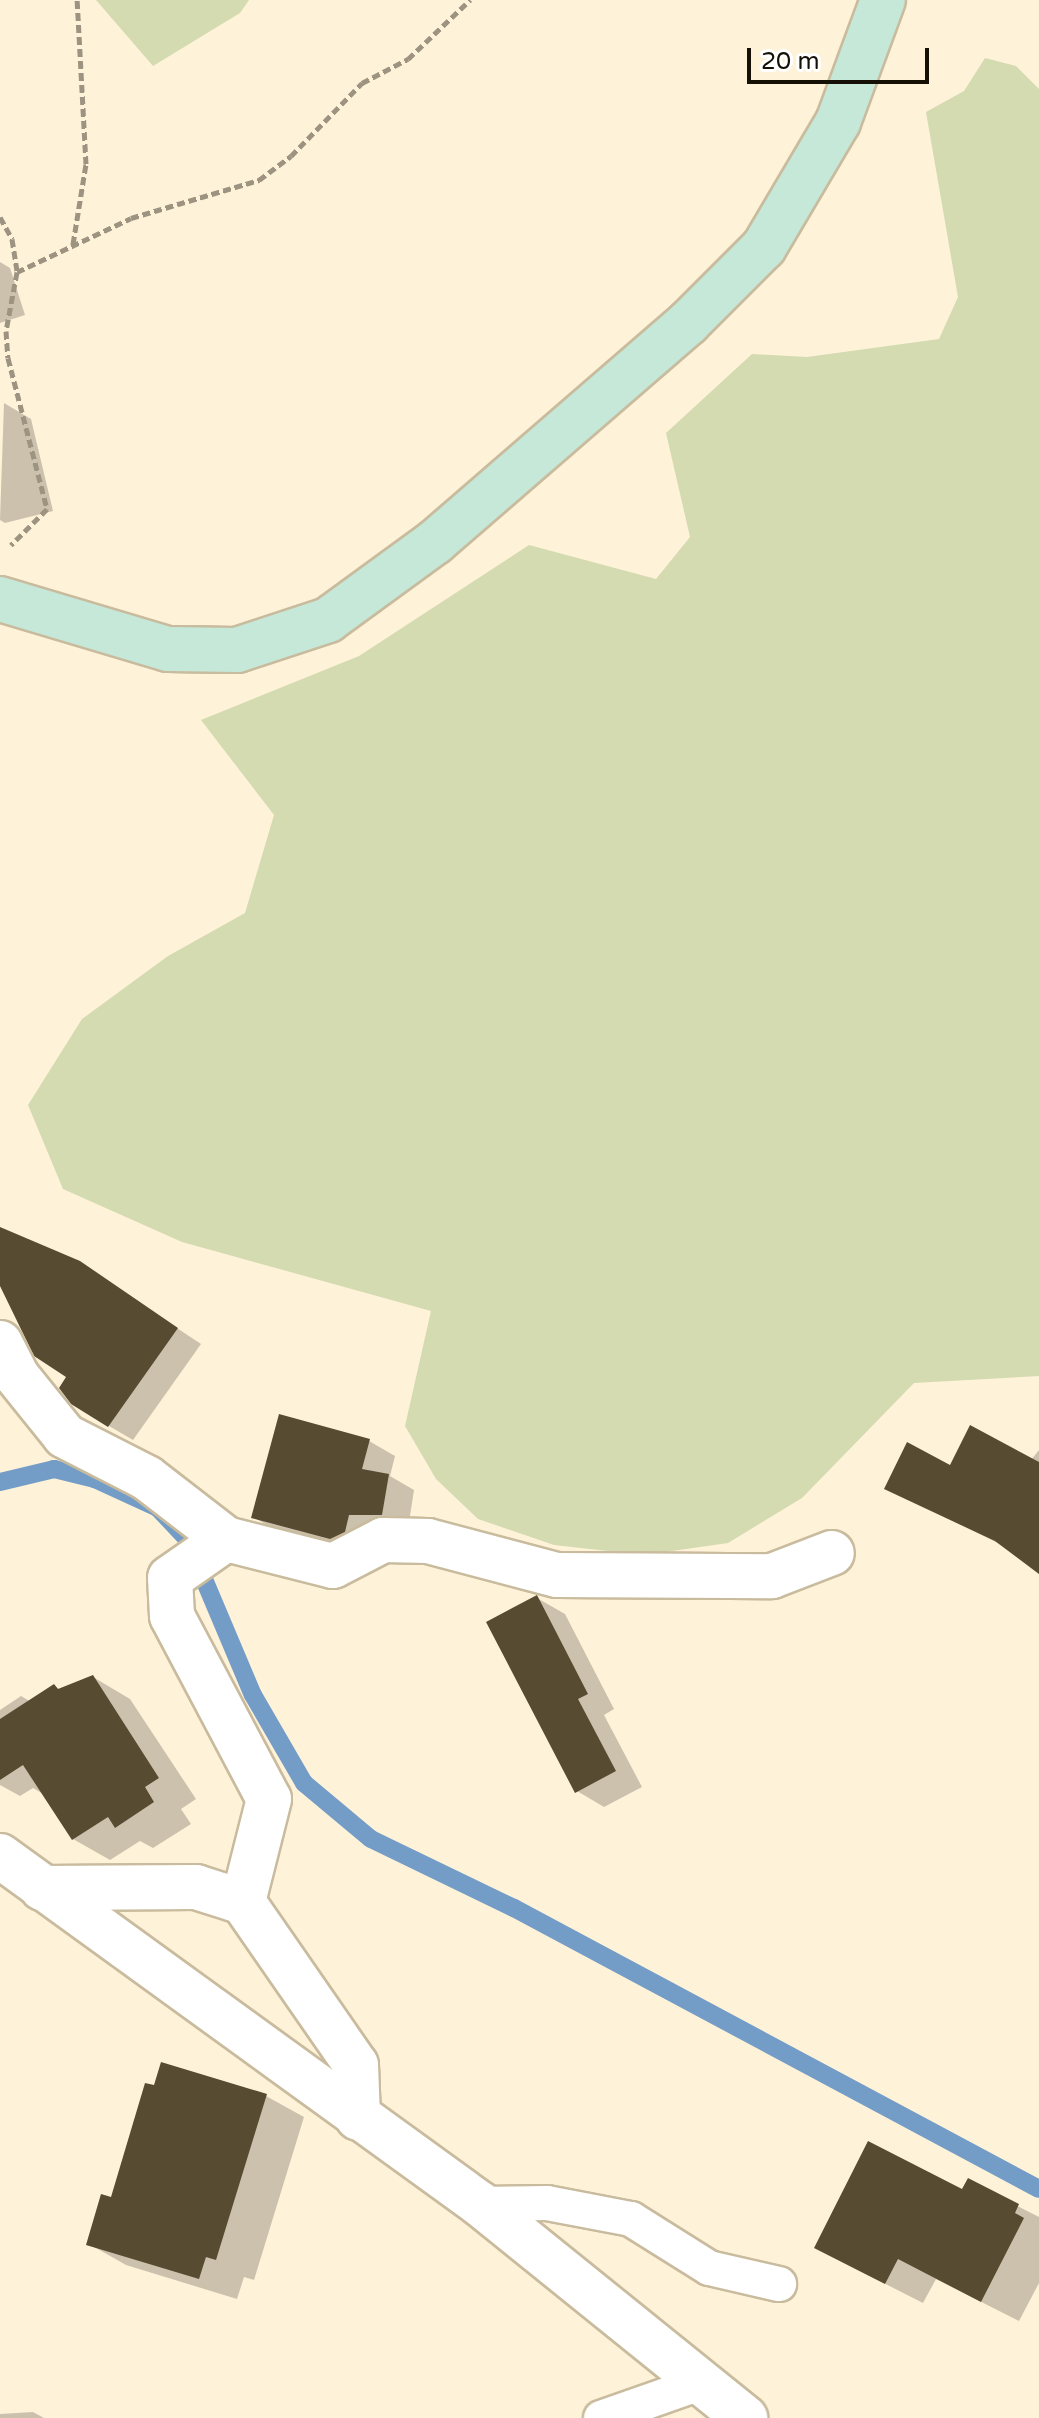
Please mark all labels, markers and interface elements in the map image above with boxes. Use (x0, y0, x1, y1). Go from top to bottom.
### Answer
scale bar (751, 32, 933, 82)
text: 20 m (761, 47, 819, 76)

